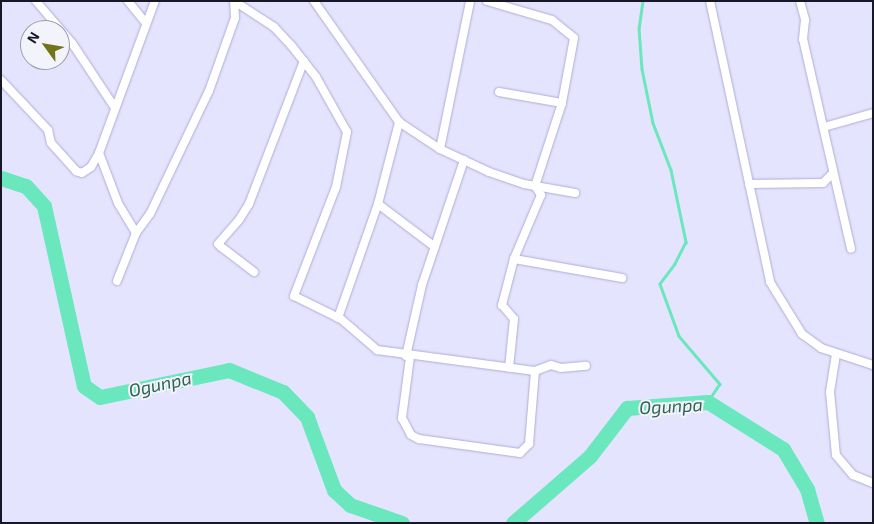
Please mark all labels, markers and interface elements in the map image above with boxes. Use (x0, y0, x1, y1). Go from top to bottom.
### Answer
north arrow (20, 20, 70, 70)
text: N (23, 29, 43, 46)
water label: Ogunpa (127, 367, 193, 401)
water label: Ogunpa (639, 394, 703, 418)

